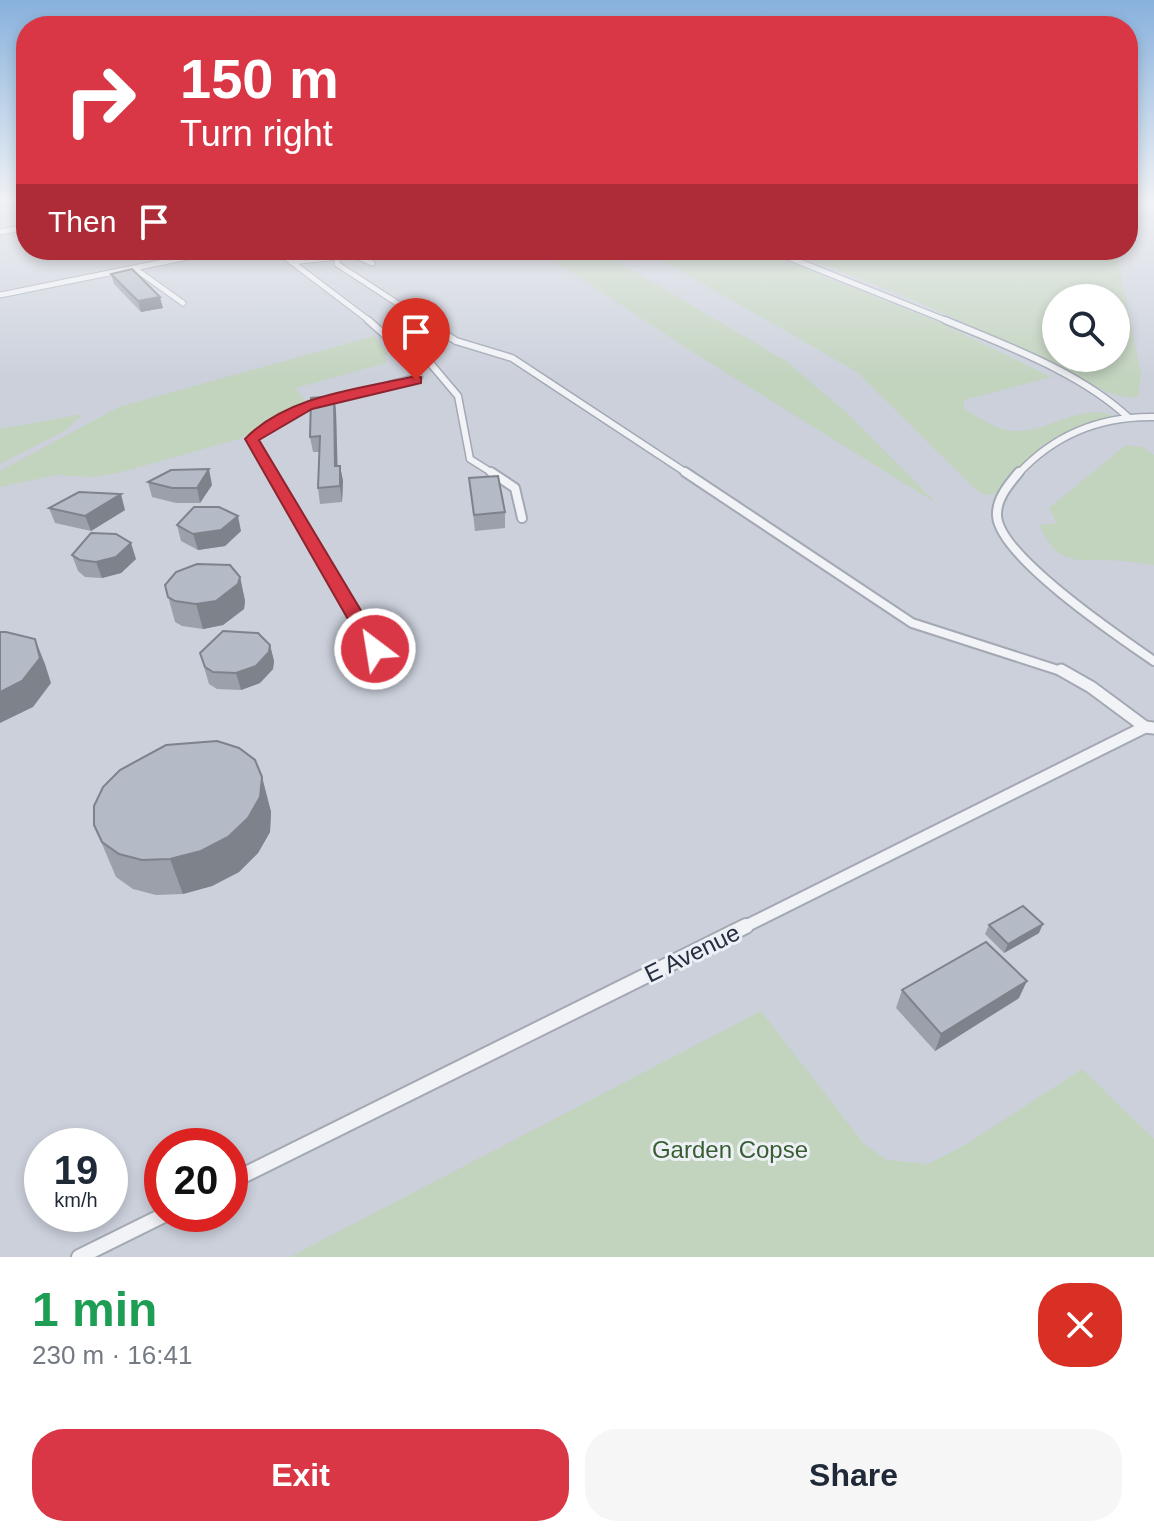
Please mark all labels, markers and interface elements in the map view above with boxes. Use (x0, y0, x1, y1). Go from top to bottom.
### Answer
text: 150 m (180, 47, 339, 110)
icon: right (48, 48, 152, 152)
text: Turn right (180, 113, 333, 154)
icon: arrive (132, 200, 176, 244)
text: Then (48, 205, 116, 238)
map controls (1042, 284, 1130, 372)
button: search (1042, 284, 1130, 372)
pin (382, 298, 450, 380)
icon: arrive (394, 310, 438, 354)
position arrow (333, 607, 417, 691)
street label: E Avenue (640, 918, 744, 988)
speed limit sign: 20 (144, 1128, 248, 1232)
park label: Garden Copse (652, 1136, 808, 1163)
text: 19 (54, 1148, 98, 1192)
text: km/h (54, 1189, 98, 1211)
text: 1 min (32, 1283, 157, 1336)
button: close (1038, 1283, 1122, 1367)
text: 230 m · 16:41 (32, 1340, 192, 1370)
button: Exit (32, 1429, 569, 1521)
button: Share (585, 1429, 1122, 1521)

